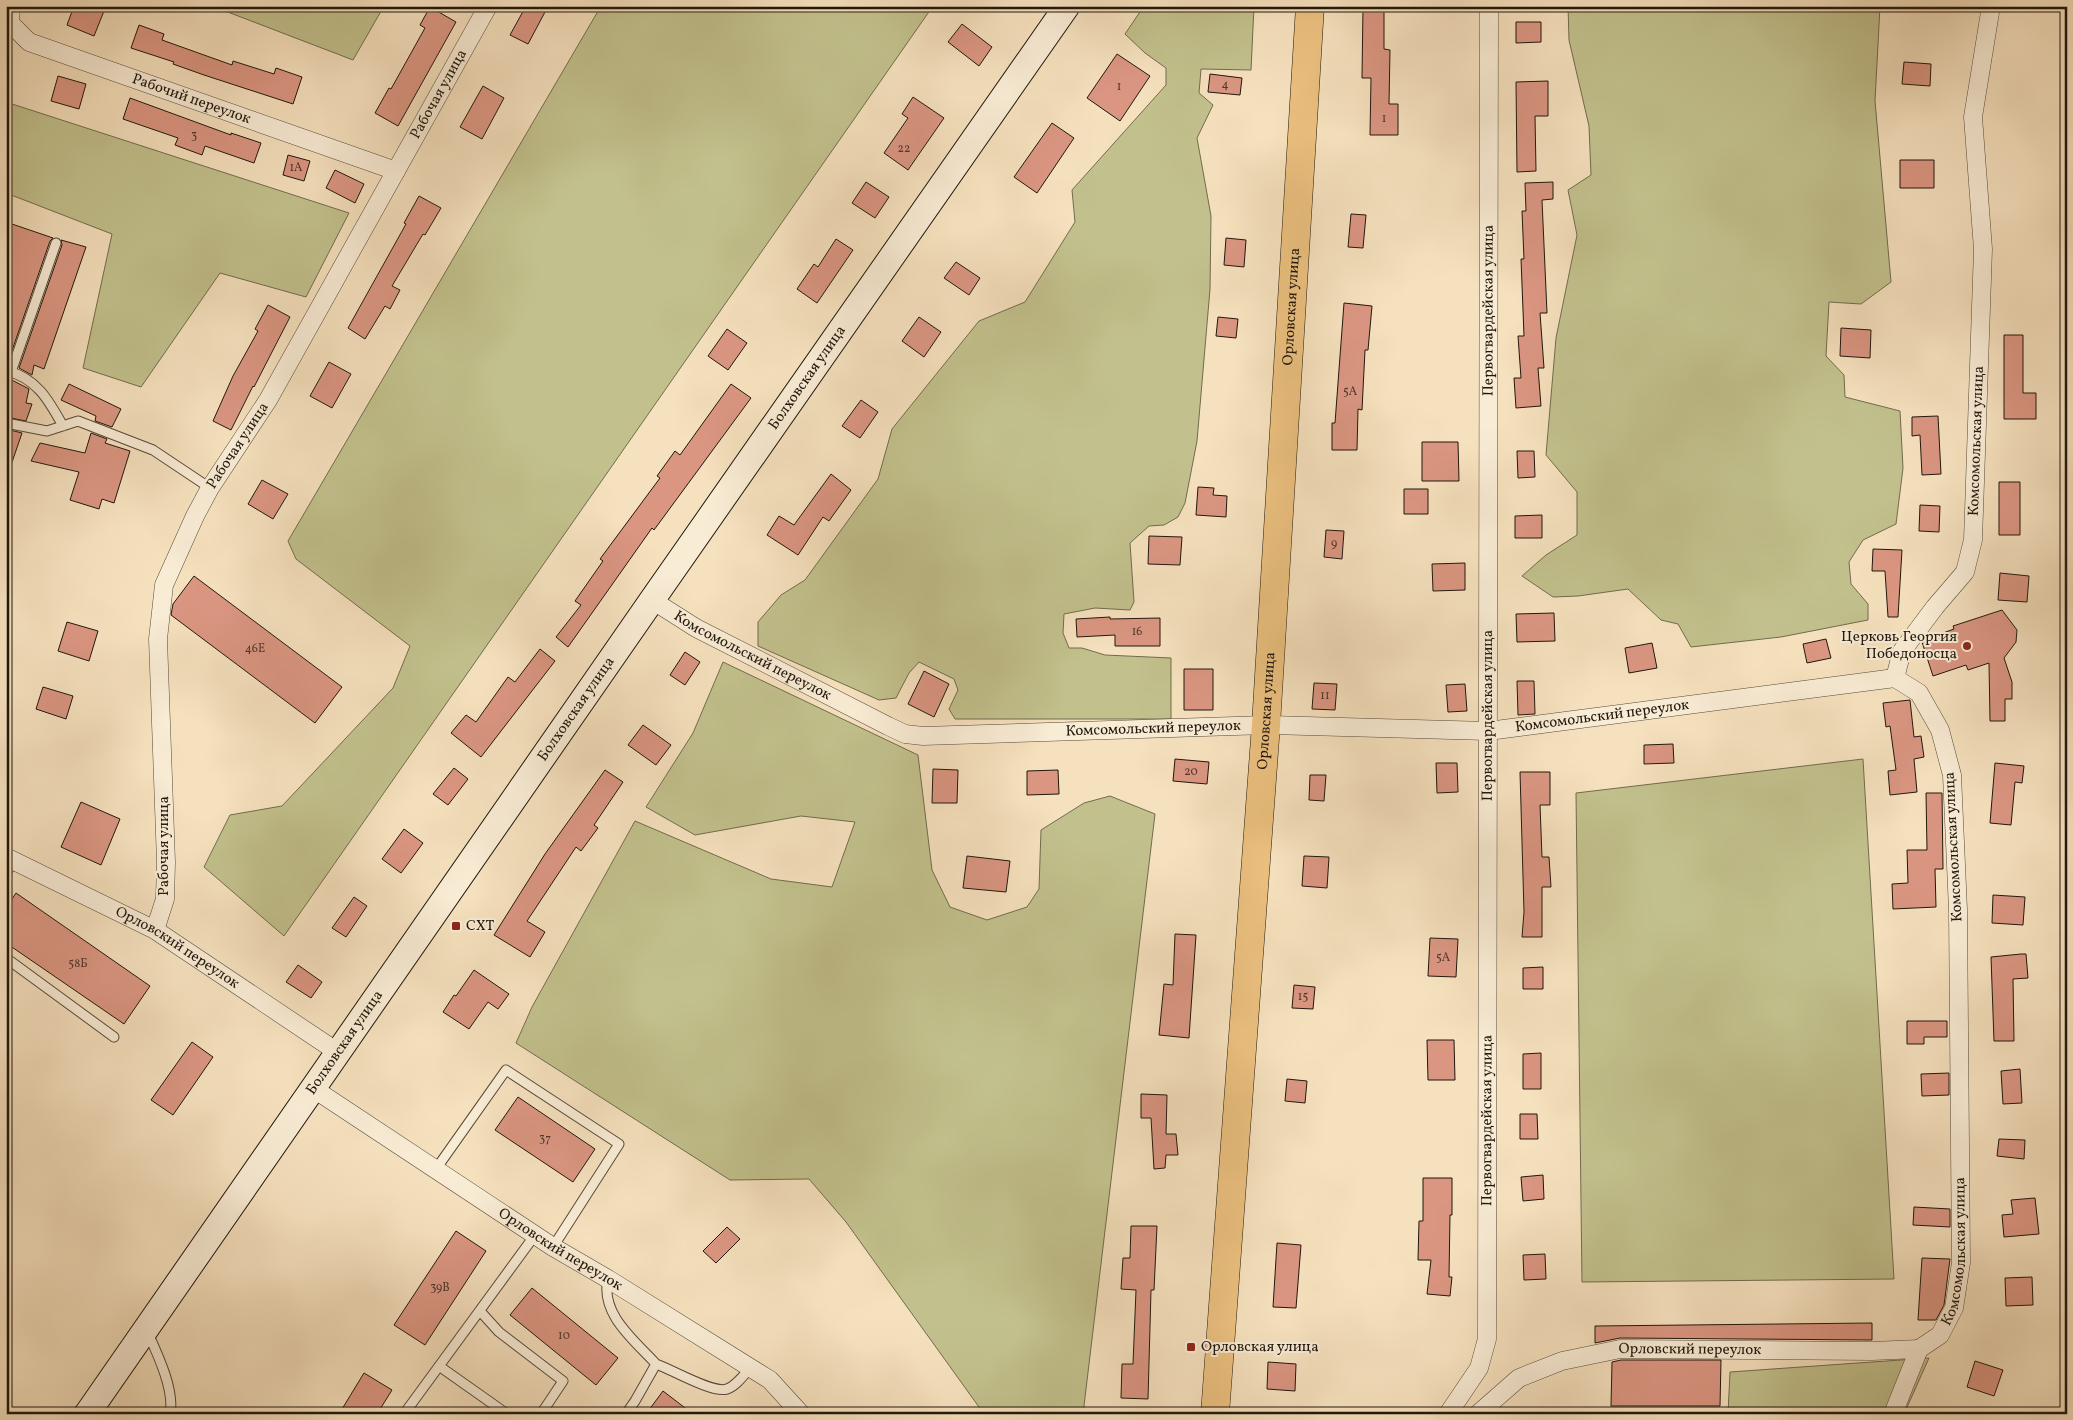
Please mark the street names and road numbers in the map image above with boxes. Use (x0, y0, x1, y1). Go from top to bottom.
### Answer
street label: Рабочая улица (405, 46, 472, 143)
street label: Рабочий переулок (129, 68, 254, 130)
street label: Первогвардейская улица (1478, 225, 1499, 396)
street label: Орловская улица (1278, 247, 1306, 366)
street label: Болховская улица (763, 321, 851, 434)
street label: Комсомольская улица (1963, 366, 1989, 516)
street label: Рабочая улица (202, 398, 274, 493)
street label: Комсомольский переулок (669, 606, 835, 706)
street label: Первогвардейская улица (1477, 630, 1499, 801)
street label: Орловская улица (1252, 651, 1281, 770)
street label: Болховская улица (533, 653, 620, 766)
street label: Комсомольский переулок (1514, 694, 1690, 738)
street label: Комсомольский переулок (1065, 715, 1241, 742)
street label: Комсомольская улица (1940, 772, 1968, 922)
street label: Рабочая улица (154, 796, 175, 896)
street label: Орловский переулок (112, 902, 243, 994)
street label: Болховская улица (301, 986, 388, 1099)
street label: Первогвардейская улица (1477, 1035, 1498, 1206)
street label: Комсомольская улица (1936, 1177, 1972, 1330)
street label: Орловский переулок (494, 1203, 626, 1296)
street label: Орловский переулок (1619, 1338, 1761, 1361)

